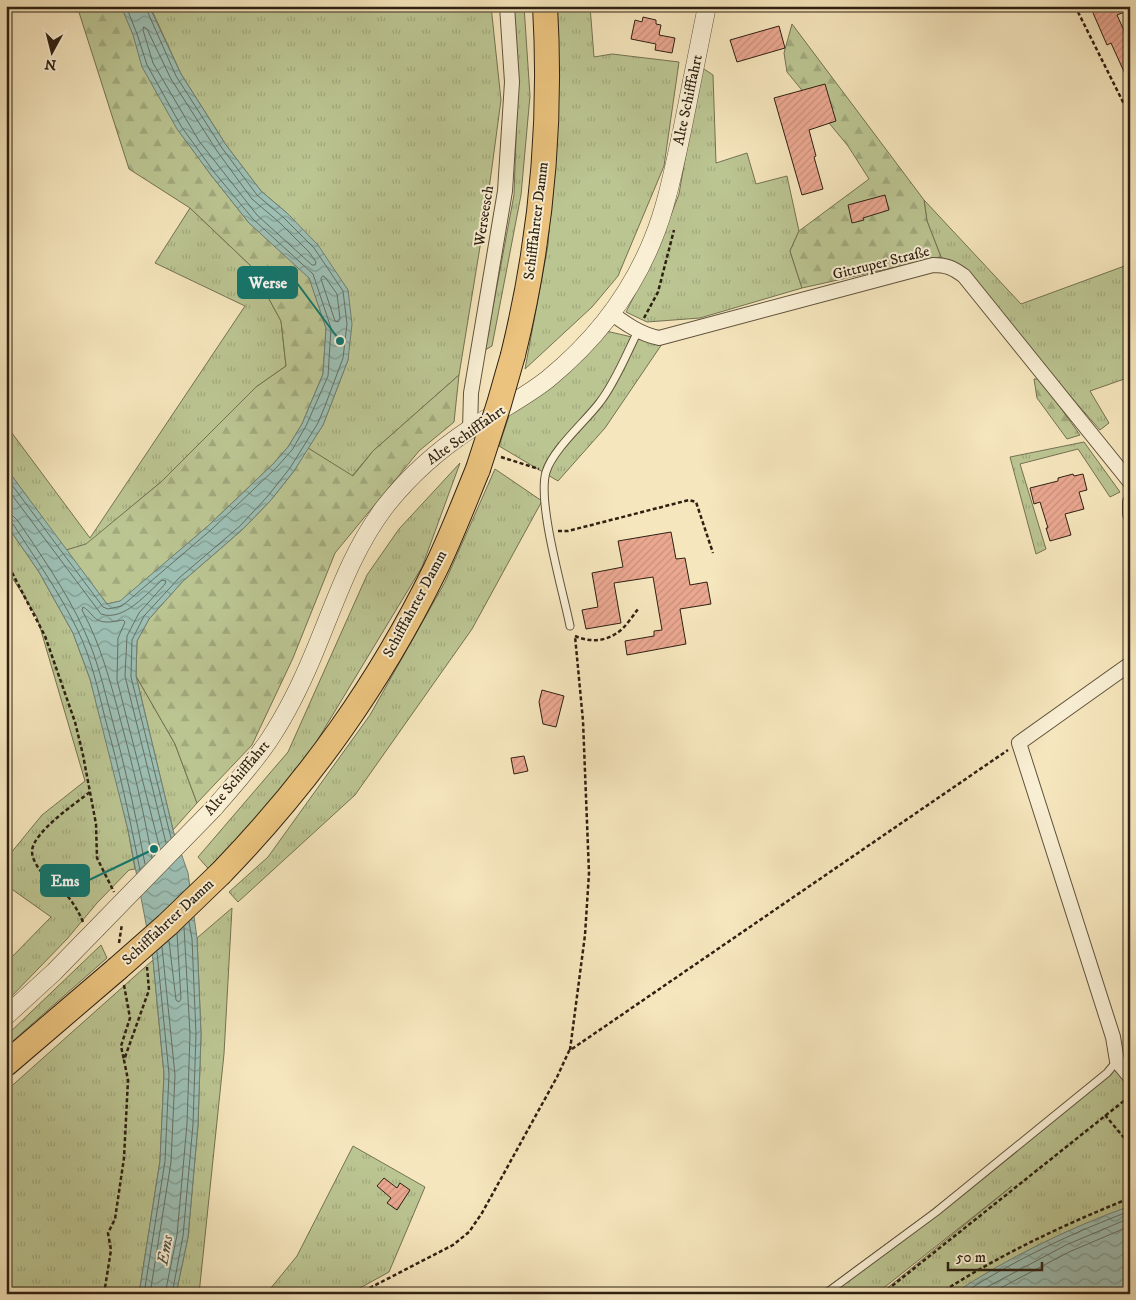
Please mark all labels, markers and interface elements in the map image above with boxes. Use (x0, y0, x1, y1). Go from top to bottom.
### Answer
north arrow (28, 28, 78, 78)
street label: Alte Schifffahrt (669, 53, 707, 147)
text: N (43, 54, 57, 74)
street label: Schifffahrter Damm (519, 161, 553, 281)
street label: Werseesch (470, 184, 498, 249)
street label: Gittruper Straße (831, 242, 931, 284)
callout: Werse (238, 267, 297, 298)
text: Werse (248, 273, 288, 293)
street label: Alte Schifffahrt (423, 401, 509, 469)
street label: Schifffahrter Damm (379, 547, 451, 661)
street label: Alte Schifffahrt (200, 736, 274, 819)
callout: Ems (41, 865, 89, 896)
text: Ems (51, 871, 80, 891)
street label: Schifffahrter Damm (118, 874, 218, 970)
water label: Ems (152, 1233, 178, 1267)
scale bar (948, 1240, 1042, 1272)
text: 50 m (956, 1248, 986, 1267)

